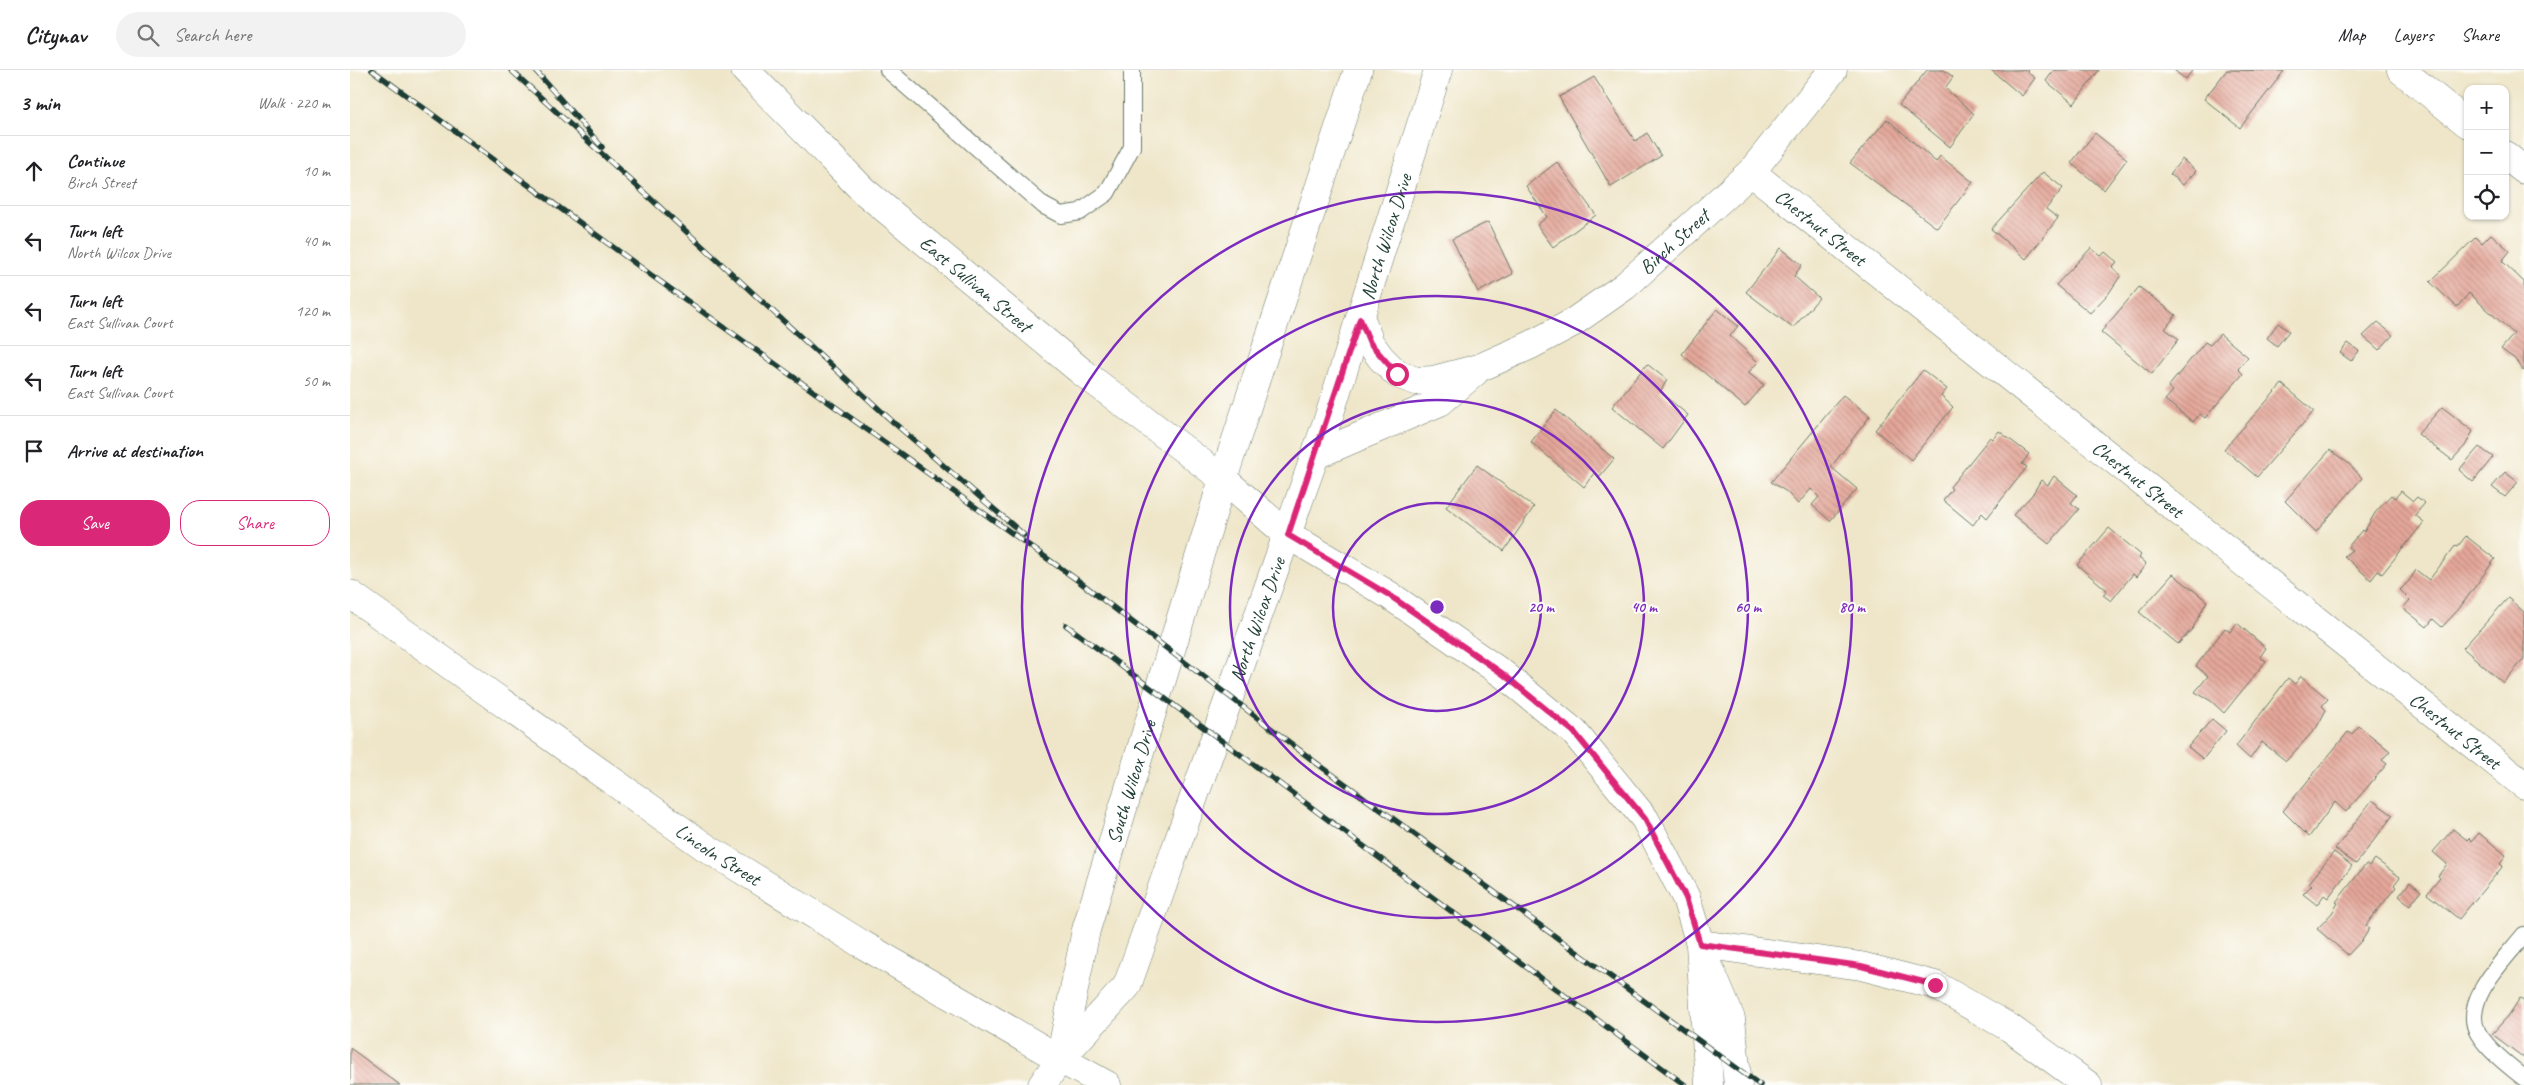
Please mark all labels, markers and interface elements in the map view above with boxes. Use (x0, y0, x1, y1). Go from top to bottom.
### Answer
search box (116, 12, 466, 57)
text: Citynav (25, 20, 86, 50)
icon: search (134, 21, 162, 49)
text: Search here (174, 23, 251, 47)
text: Map (2338, 24, 2366, 46)
text: Layers (2394, 24, 2433, 46)
text: Share (2461, 24, 2499, 46)
map controls (2464, 85, 2509, 220)
button: + (2464, 85, 2509, 130)
text: 3 min (20, 90, 60, 116)
text: Walk · 220 m (258, 93, 330, 113)
button: − (2464, 130, 2509, 175)
text: Continue (67, 149, 124, 173)
icon: ahead (20, 157, 48, 185)
text: 10 m (303, 161, 330, 181)
street label: North Wilcox Drive (1355, 169, 1418, 302)
text: Birch Street (67, 173, 136, 193)
button: locate (2464, 175, 2509, 220)
street label: Chestnut Street (1770, 184, 1873, 273)
street label: Birch Street (1634, 202, 1717, 280)
text: Turn left (67, 219, 122, 243)
icon: left (20, 227, 48, 255)
street label: East Sullivan Street (914, 230, 1039, 340)
text: 40 m (303, 231, 330, 251)
text: North Wilcox Drive (67, 243, 171, 263)
text: Turn left (67, 289, 122, 313)
icon: left (20, 297, 48, 325)
text: 120 m (296, 301, 330, 321)
text: East Sullivan Court (67, 313, 173, 333)
text: Turn left (67, 359, 122, 383)
route start (1386, 363, 1409, 386)
icon: left (20, 367, 48, 395)
text: 50 m (303, 371, 330, 391)
text: East Sullivan Court (67, 383, 173, 403)
street label: Chestnut Street (2087, 435, 2190, 525)
icon: arrive (20, 437, 48, 465)
text: Arrive at destination (67, 439, 203, 463)
button: Save (20, 500, 170, 546)
button: Share (180, 500, 330, 546)
street label: North Wilcox Drive (1224, 553, 1291, 685)
centre of rings (1428, 598, 1446, 616)
text: 20 m (1528, 598, 1555, 617)
text: 40 m (1631, 598, 1658, 617)
text: 60 m (1735, 598, 1762, 617)
text: 80 m (1839, 598, 1866, 617)
street label: Chestnut Street (2404, 687, 2508, 776)
street label: South Wilcox Drive (1101, 716, 1162, 847)
street label: Lincoln Street (671, 818, 767, 893)
route end (1924, 974, 1947, 997)

